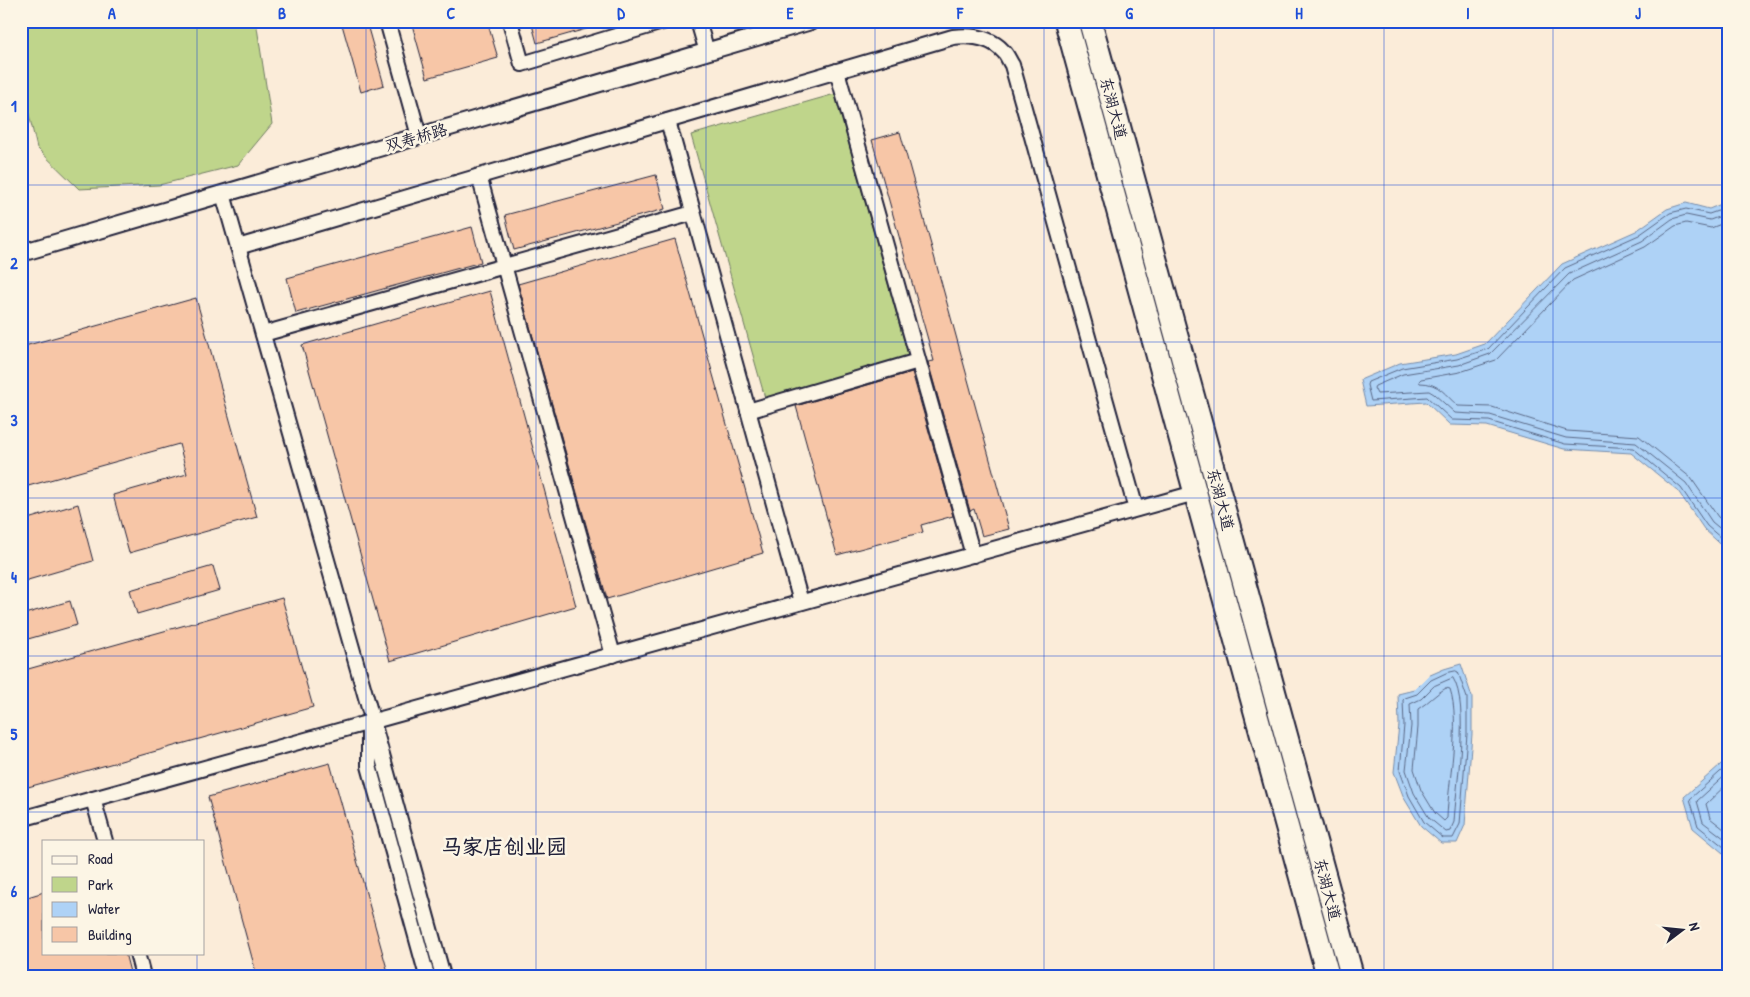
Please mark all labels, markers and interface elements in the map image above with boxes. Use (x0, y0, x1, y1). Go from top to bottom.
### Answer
text: A (108, 2, 116, 24)
text: B (278, 2, 286, 24)
text: C (447, 2, 456, 24)
text: D (617, 2, 625, 24)
text: E (786, 2, 794, 24)
text: F (956, 2, 964, 24)
text: G (1125, 2, 1133, 24)
text: H (1295, 2, 1303, 24)
text: I (1466, 2, 1470, 24)
text: J (1635, 2, 1641, 24)
street label: 东湖大道 (1095, 74, 1133, 142)
text: 1 (11, 95, 17, 117)
street label: 双寿桥路 (382, 118, 450, 156)
text: 2 (10, 252, 18, 274)
text: 3 (10, 409, 18, 431)
street label: 东湖大道 (1202, 465, 1240, 533)
text: 4 (11, 566, 17, 588)
text: 5 (11, 723, 18, 745)
district label: 马家店创业园 (441, 832, 567, 861)
legend (42, 840, 205, 954)
text: Road (88, 848, 113, 869)
street label: 东湖大道 (1309, 855, 1347, 923)
text: Park (88, 874, 113, 895)
text: 6 (11, 880, 18, 902)
text: Water (88, 898, 120, 919)
north arrow (1658, 904, 1708, 954)
text: N (1685, 920, 1705, 933)
text: Building (88, 924, 132, 945)

